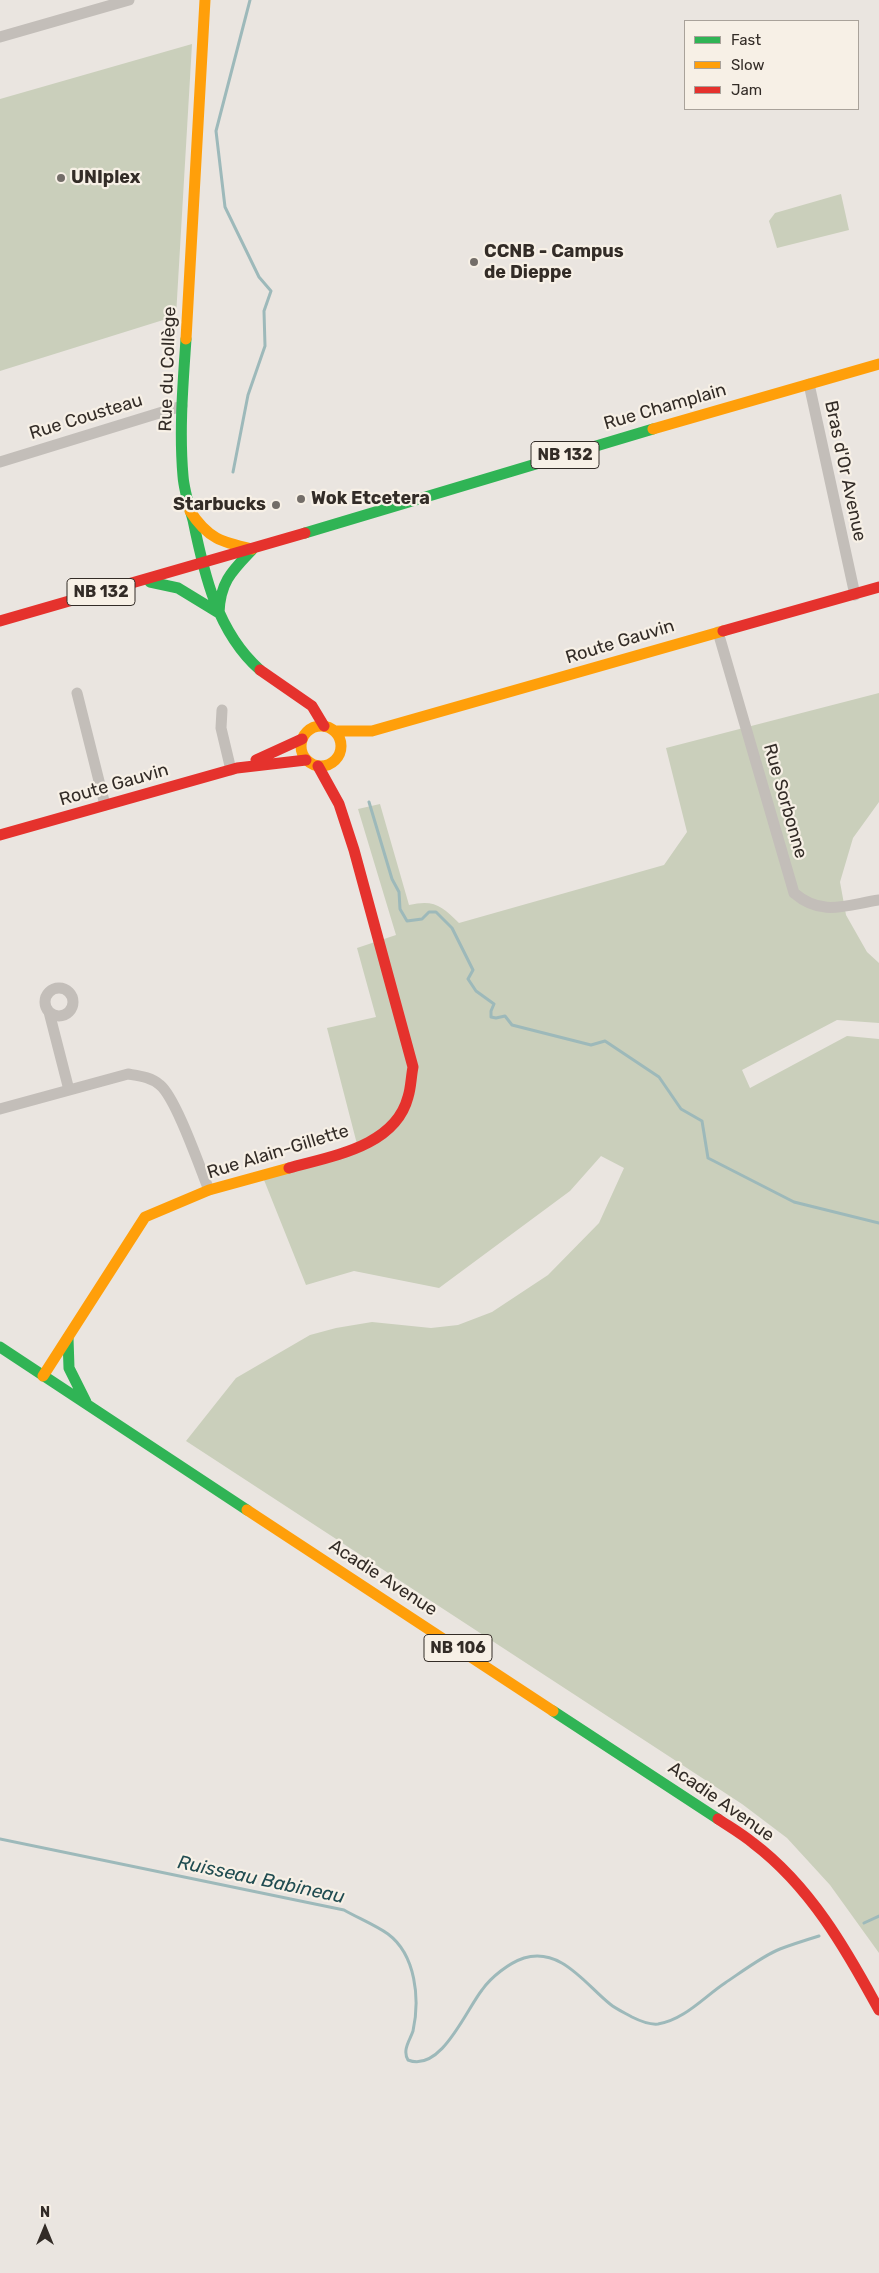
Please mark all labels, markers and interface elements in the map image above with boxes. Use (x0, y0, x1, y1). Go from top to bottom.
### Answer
legend (684, 20, 859, 110)
text: Fast (731, 31, 761, 49)
text: Slow (731, 56, 764, 74)
text: Jam (731, 81, 762, 99)
place label: UNIplex (71, 167, 140, 189)
marker: UNIplex (55, 172, 67, 184)
place label: CCNB - Campus de Dieppe (484, 241, 624, 284)
marker: CCNB - Campus de Dieppe (468, 256, 480, 268)
street label: Rue du Collège (155, 306, 181, 432)
street label: Rue Champlain (601, 379, 729, 435)
street label: Rue Cousteau (27, 390, 145, 444)
street label: Bras d'Or Avenue (820, 399, 870, 543)
road number: NB 132 (531, 442, 599, 468)
place label: Wok Etcetera (311, 488, 430, 510)
marker: Wok Etcetera (295, 493, 307, 505)
place label: Starbucks (173, 494, 266, 516)
marker: Starbucks (270, 499, 282, 511)
road number: NB 132 (67, 578, 135, 606)
street label: Route Gauvin (563, 615, 677, 669)
street label: Rue Sorbonne (758, 741, 812, 861)
street label: Route Gauvin (57, 759, 171, 811)
street label: Rue Alain-Gillette (205, 1120, 351, 1184)
street label: Acadie Avenue (325, 1535, 441, 1621)
road number: NB 106 (424, 1635, 492, 1662)
street label: Acadie Avenue (664, 1757, 778, 1847)
water label: Ruisseau Babineau (175, 1851, 347, 1909)
north arrow (20, 2203, 70, 2253)
text: N (40, 2204, 50, 2221)

